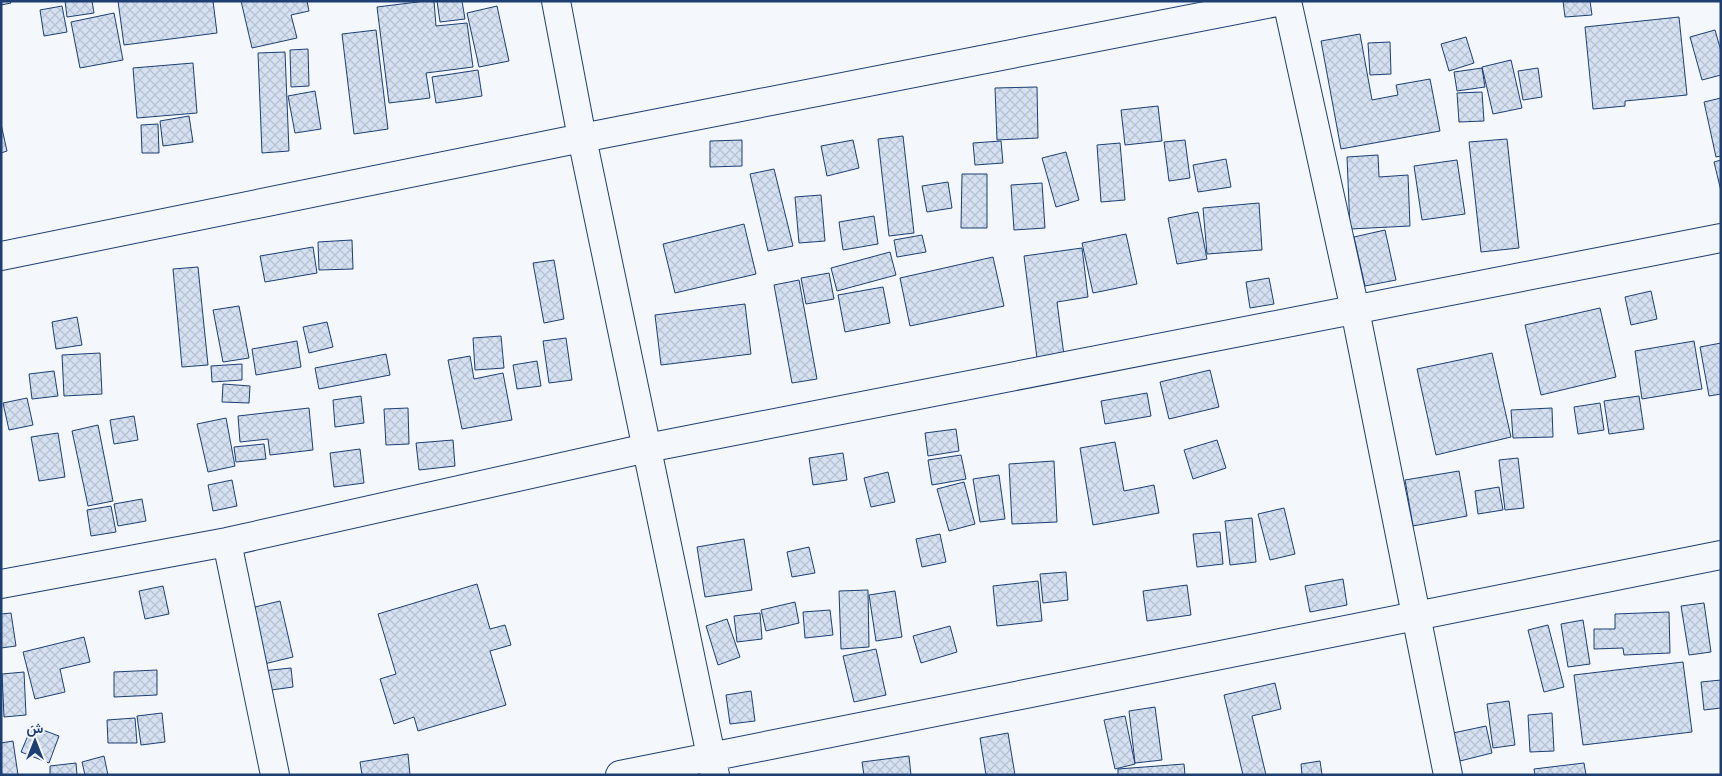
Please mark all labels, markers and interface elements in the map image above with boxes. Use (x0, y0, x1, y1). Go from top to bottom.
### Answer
north arrow (10, 716, 60, 766)
text: ش (27, 717, 44, 738)

